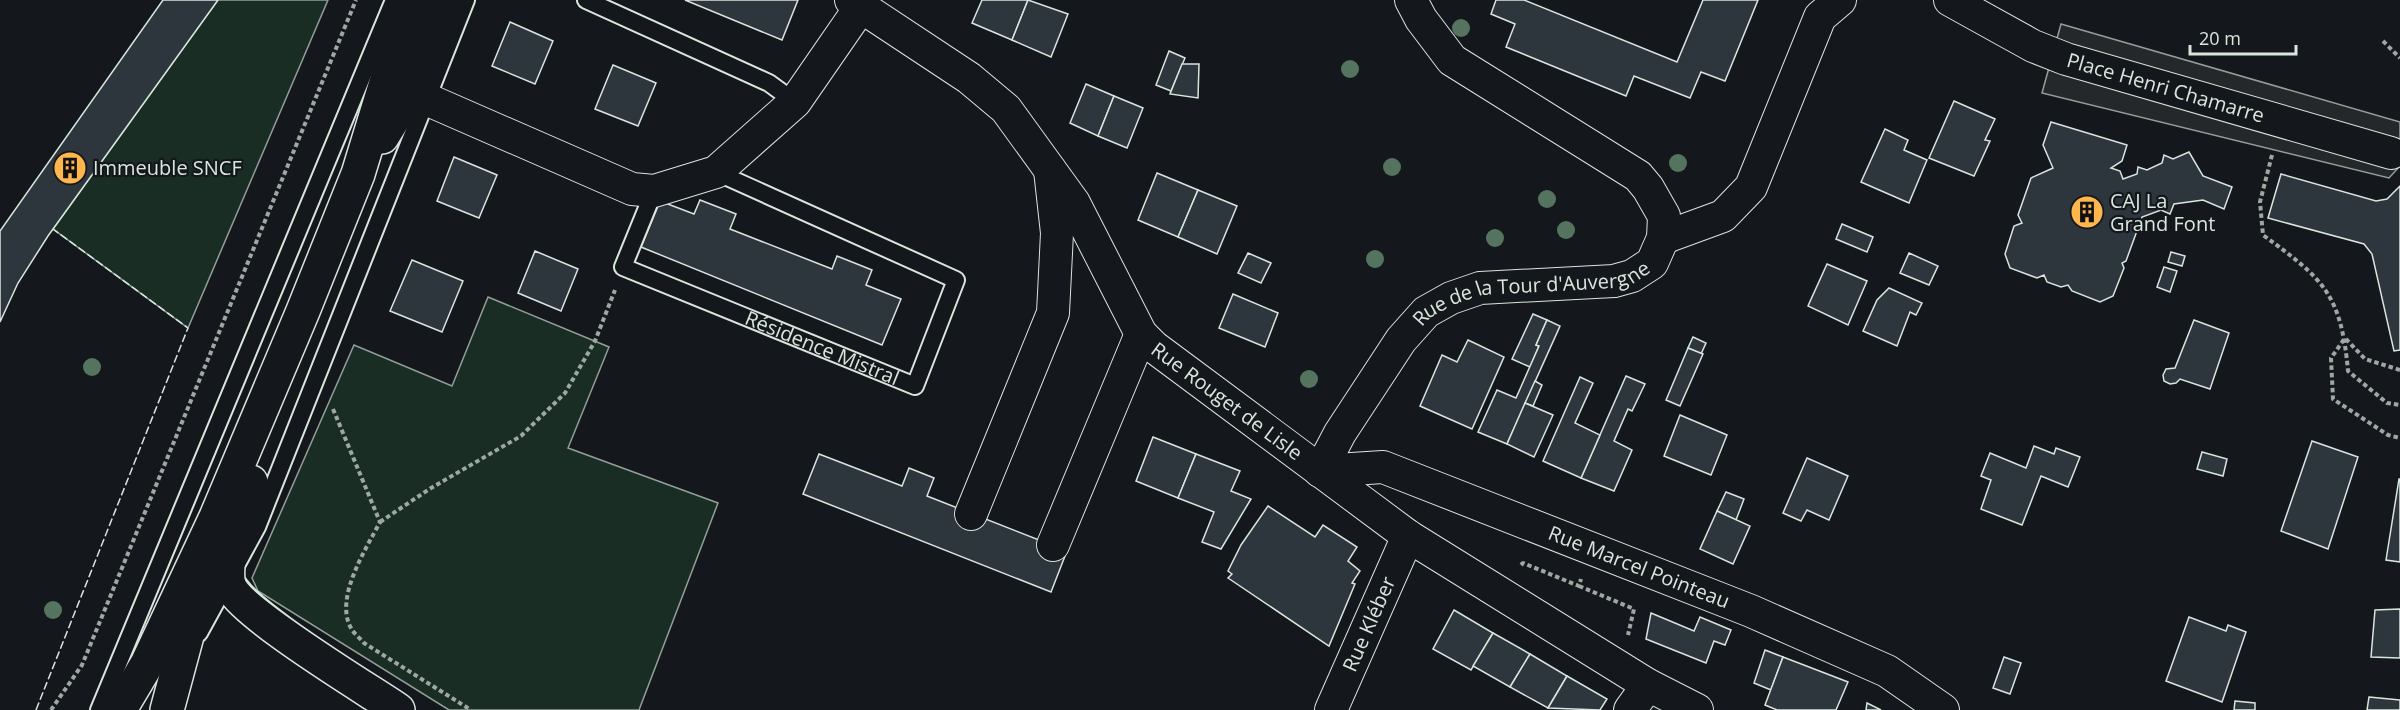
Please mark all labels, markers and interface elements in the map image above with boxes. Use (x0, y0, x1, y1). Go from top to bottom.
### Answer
scale bar (2190, 18, 2296, 56)
text: 20 m (2199, 26, 2241, 50)
street label: Place Henri Chamarre (2064, 46, 2268, 129)
building icon: Immeuble SNCF (52, 150, 88, 186)
place label: Immeuble SNCF (93, 154, 242, 181)
place label: CAJ La Grand Font (2110, 187, 2215, 237)
building icon: CAJ La Grand Font (2069, 194, 2105, 230)
street label: Rue de la Tour d'Auvergne (1406, 254, 1655, 331)
street label: Résidence Mistral (741, 304, 903, 391)
street label: Rue Rouget de Lisle (1146, 336, 1308, 466)
street label: Rue Marcel Pointeau (1545, 519, 1734, 614)
street label: Rue Kléber (1336, 572, 1401, 676)

